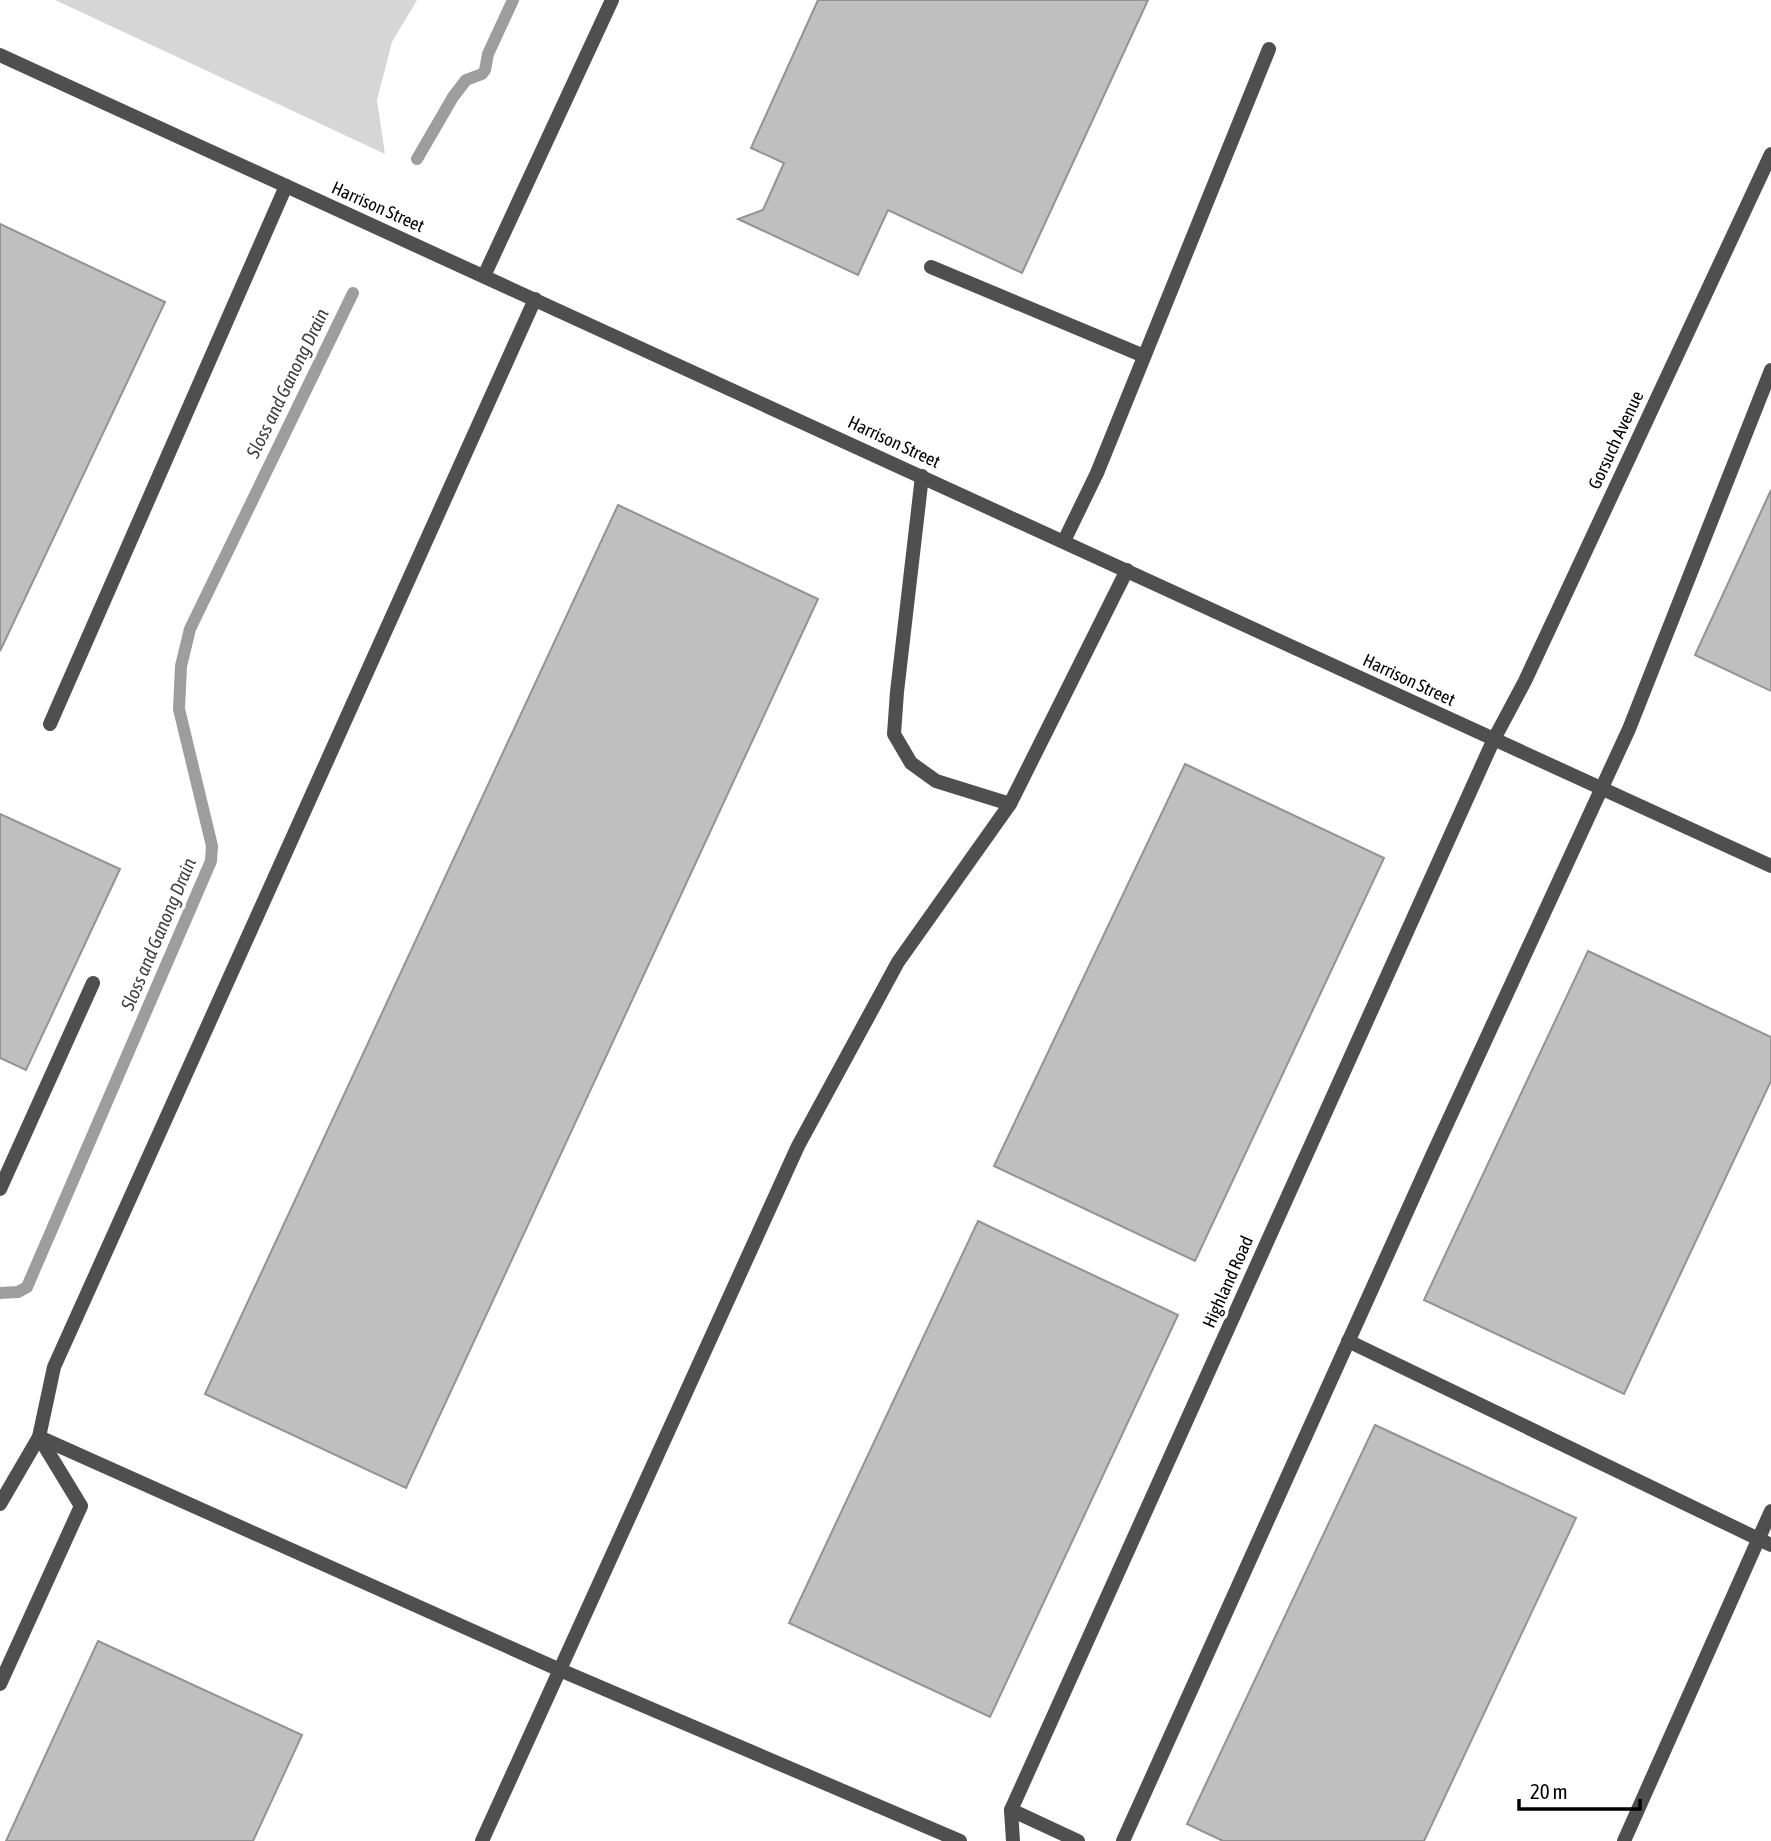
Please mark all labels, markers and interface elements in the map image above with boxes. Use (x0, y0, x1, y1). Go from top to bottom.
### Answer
street label: Harrison Street (329, 177, 428, 236)
water label: Sloss and Ganong Drain (241, 305, 333, 462)
street label: Gorsuch Avenue (1584, 387, 1647, 492)
street label: Harrison Street (845, 411, 944, 472)
street label: Harrison Street (1360, 649, 1459, 710)
water label: Sloss and Ganong Drain (116, 855, 200, 1014)
street label: Highland Road (1198, 1233, 1257, 1331)
scale bar (1519, 1768, 1640, 1812)
text: 20 m (1530, 1779, 1568, 1803)

